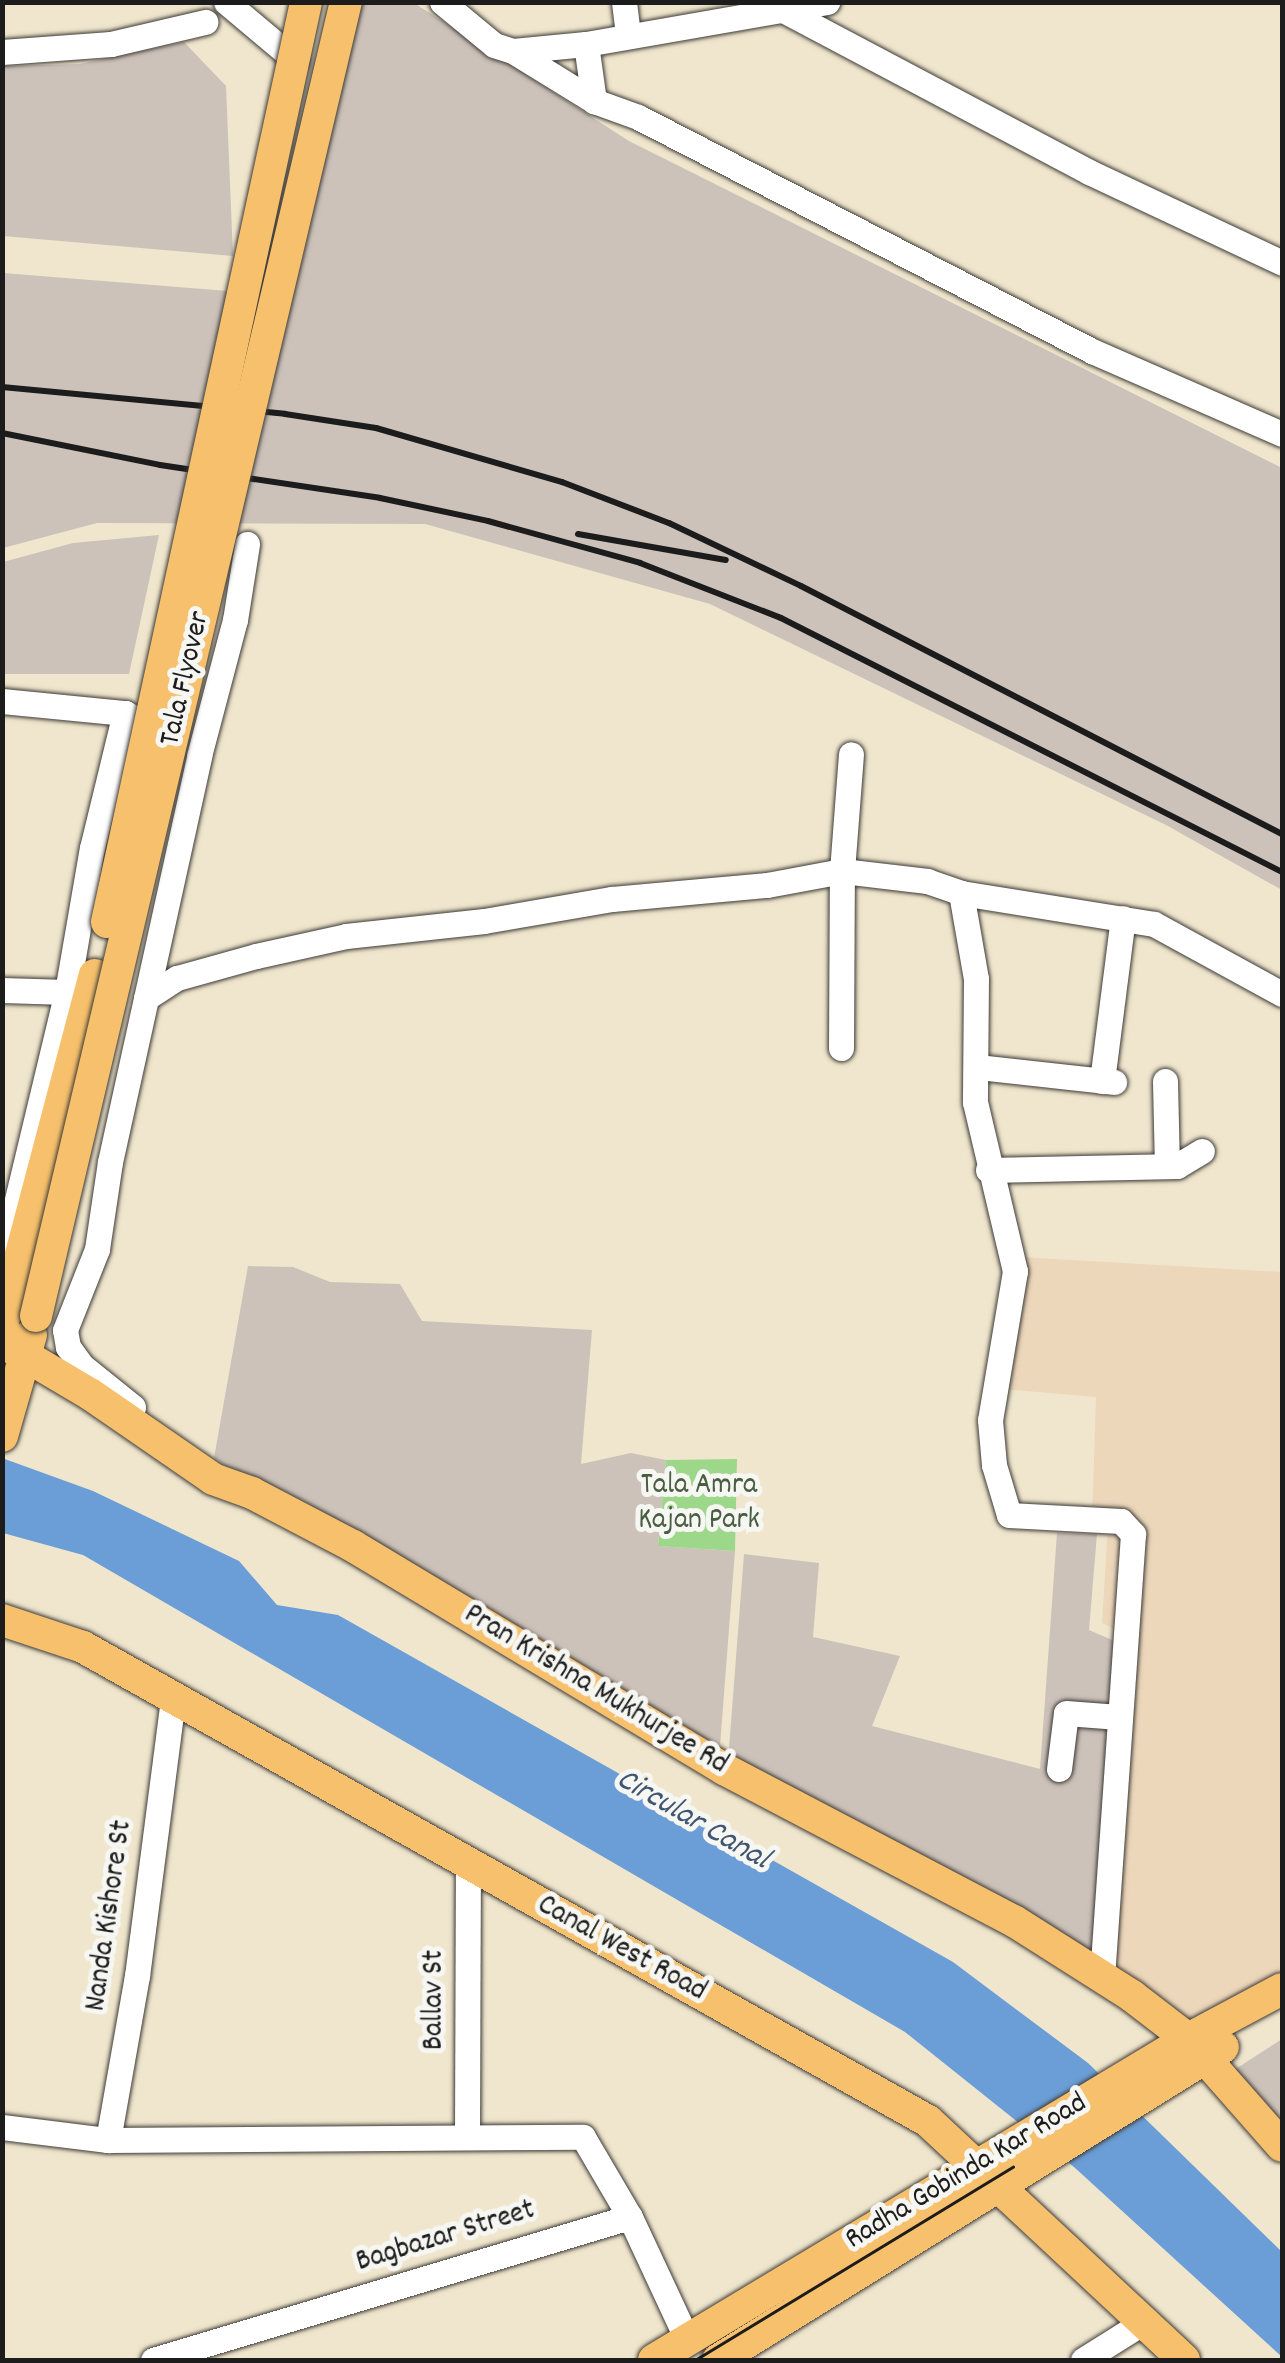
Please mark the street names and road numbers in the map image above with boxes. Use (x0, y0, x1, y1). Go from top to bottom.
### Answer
street label: Tala Flyover (154, 608, 220, 750)
street label: Pran Krishna Mukhurjee Rd (456, 1598, 734, 1784)
street label: Nanda Kishore St (80, 1818, 142, 2014)
street label: Canal West Road (530, 1889, 712, 2011)
street label: Ballav St (418, 1950, 454, 2050)
street label: Radha Gobinda Kar Road (840, 2087, 1094, 2259)
street label: Bagbazar Street (352, 2194, 540, 2282)

